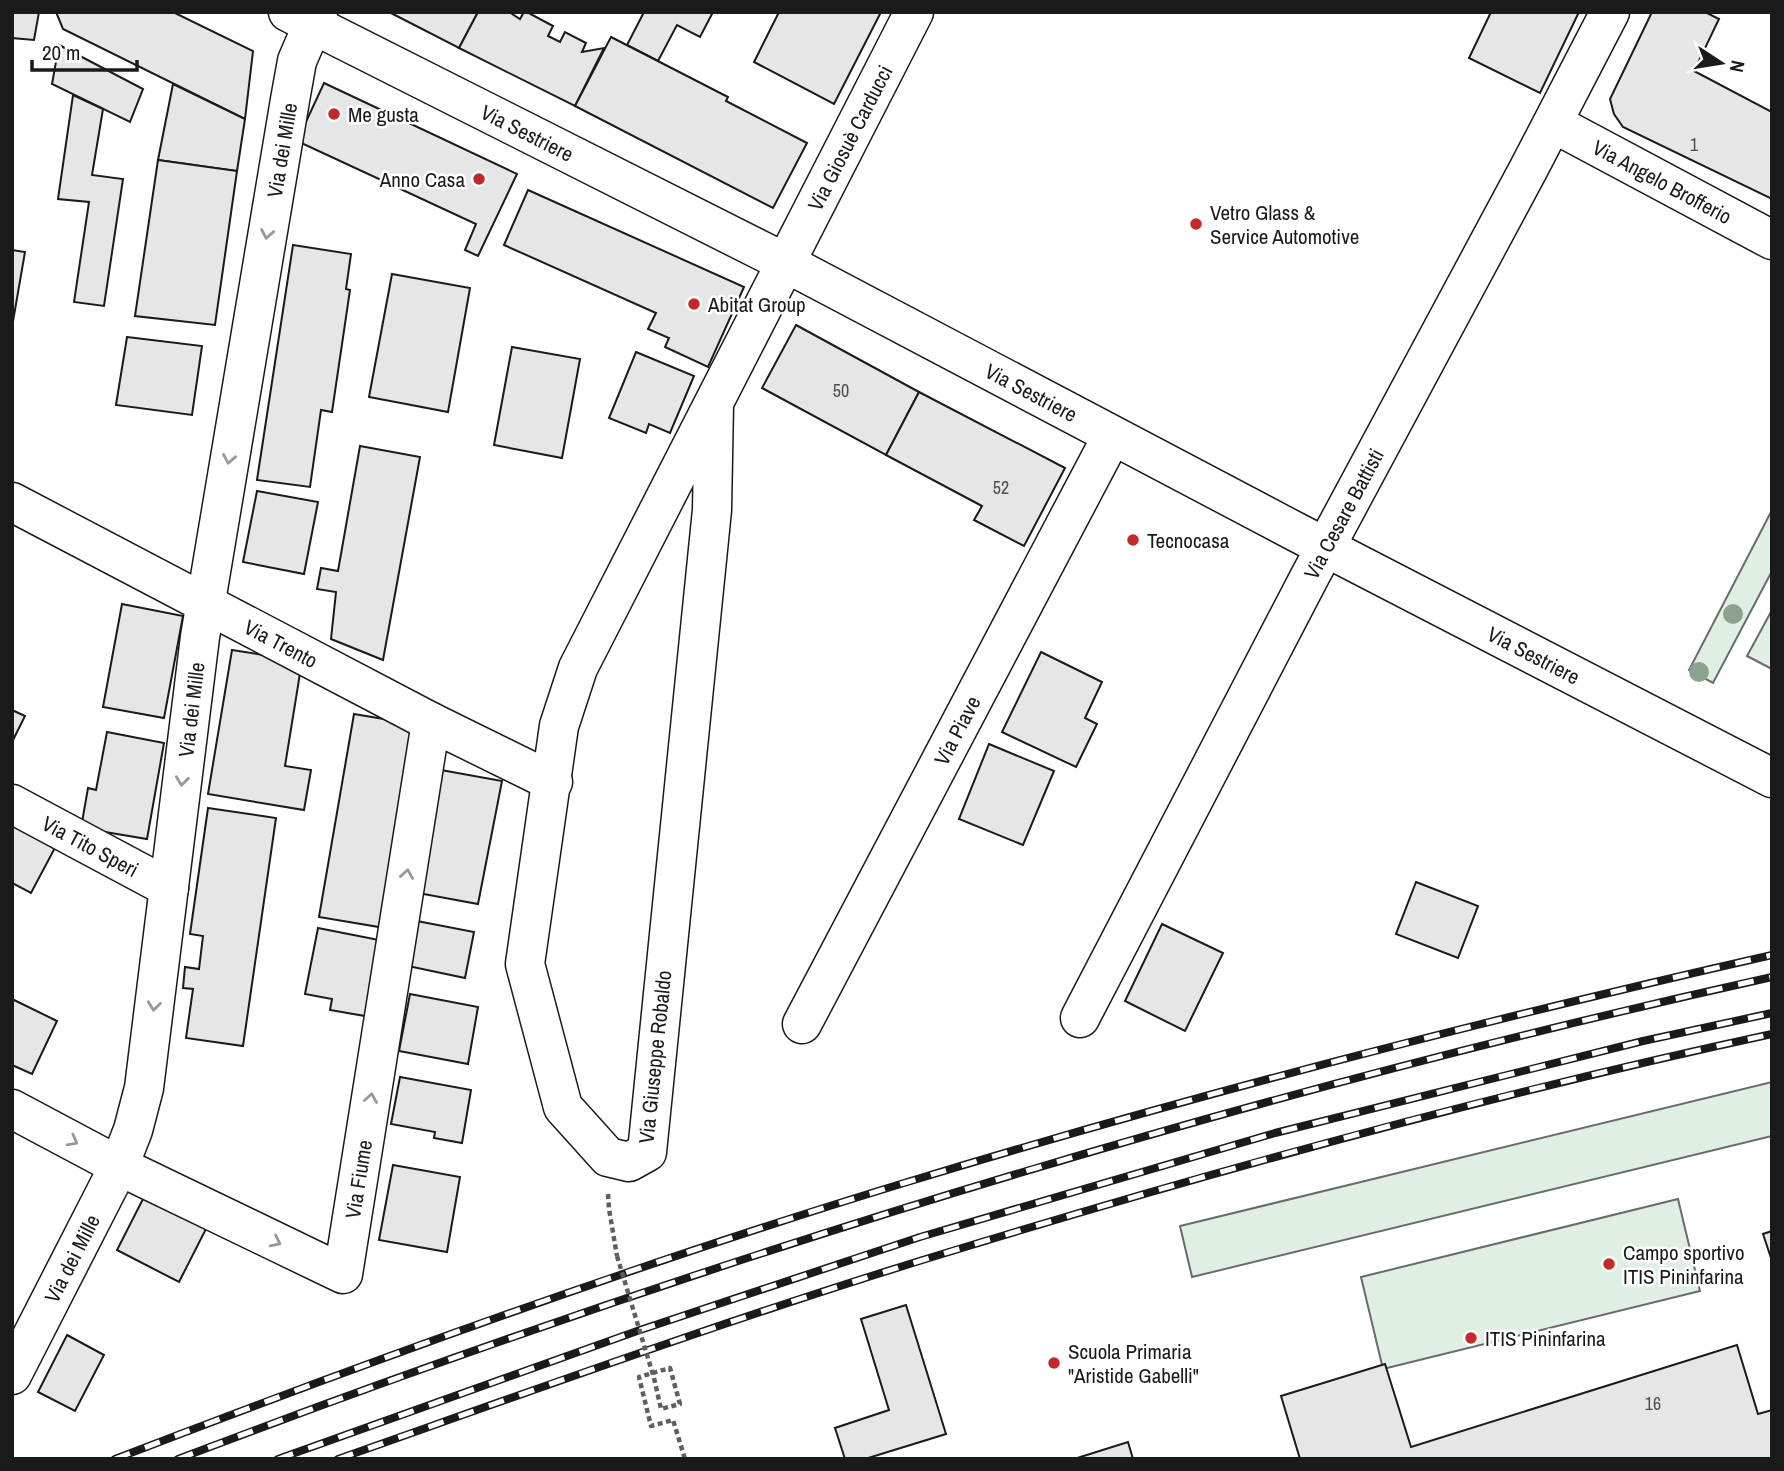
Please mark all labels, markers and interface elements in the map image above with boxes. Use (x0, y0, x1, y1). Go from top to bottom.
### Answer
scale bar (32, 28, 136, 72)
north arrow (1686, 28, 1756, 98)
text: 20 m (42, 38, 80, 67)
text: N (1724, 58, 1752, 75)
street label: Via Giosuè Carducci (800, 60, 899, 215)
street label: Via Sestriere (476, 97, 579, 168)
place label: Me gusta (348, 100, 419, 129)
street label: Via dei Mille (259, 101, 304, 200)
marker: Me gusta (326, 106, 342, 122)
street label: Via Angelo Brofferio (1588, 132, 1737, 230)
house number: 1 (1690, 132, 1699, 157)
place label: Anno Casa (379, 165, 465, 194)
marker: Anno Casa (471, 171, 487, 187)
place label: Vetro Glass & Service Automotive (1210, 198, 1359, 251)
marker: Vetro Glass & Service Automotive (1188, 216, 1204, 232)
one-way arrow (260, 228, 275, 240)
place label: Abitat Group (707, 290, 806, 319)
marker: Abitat Group (686, 296, 702, 312)
street label: Via Sestriere (980, 356, 1082, 429)
house number: 50 (833, 378, 849, 403)
street label: Via Cesare Battisti (1297, 443, 1390, 584)
one-way arrow (222, 453, 237, 465)
house number: 52 (993, 475, 1009, 500)
place label: Tecnocasa (1147, 526, 1230, 555)
marker: Tecnocasa (1125, 532, 1141, 548)
street label: Via Trento (239, 612, 323, 675)
street label: Via Sestriere (1483, 619, 1585, 691)
street label: Via dei Mille (171, 661, 211, 759)
street label: Via Piave (927, 691, 987, 770)
one-way arrow (174, 775, 189, 787)
street label: Via Tito Speri (37, 808, 144, 884)
one-way arrow (399, 868, 414, 880)
street label: Via Giuseppe Robaldo (631, 969, 679, 1145)
one-way arrow (146, 1001, 161, 1012)
one-way arrow (363, 1092, 378, 1104)
one-way arrow (65, 1133, 78, 1146)
street label: Via Fiume (338, 1138, 379, 1221)
street label: Via dei Mille (37, 1209, 106, 1308)
one-way arrow (269, 1234, 282, 1248)
place label: Campo sportivo ITIS Pininfarina (1623, 1238, 1745, 1291)
marker: Campo sportivo ITIS Pininfarina (1601, 1256, 1617, 1272)
place label: ITIS Pininfarina (1485, 1324, 1606, 1353)
marker: ITIS Pininfarina (1463, 1330, 1479, 1346)
place label: Scuola Primaria "Aristide Gabelli" (1068, 1337, 1199, 1390)
marker: Scuola Primaria "Aristide Gabelli" (1046, 1355, 1062, 1371)
house number: 16 (1645, 1391, 1661, 1416)

